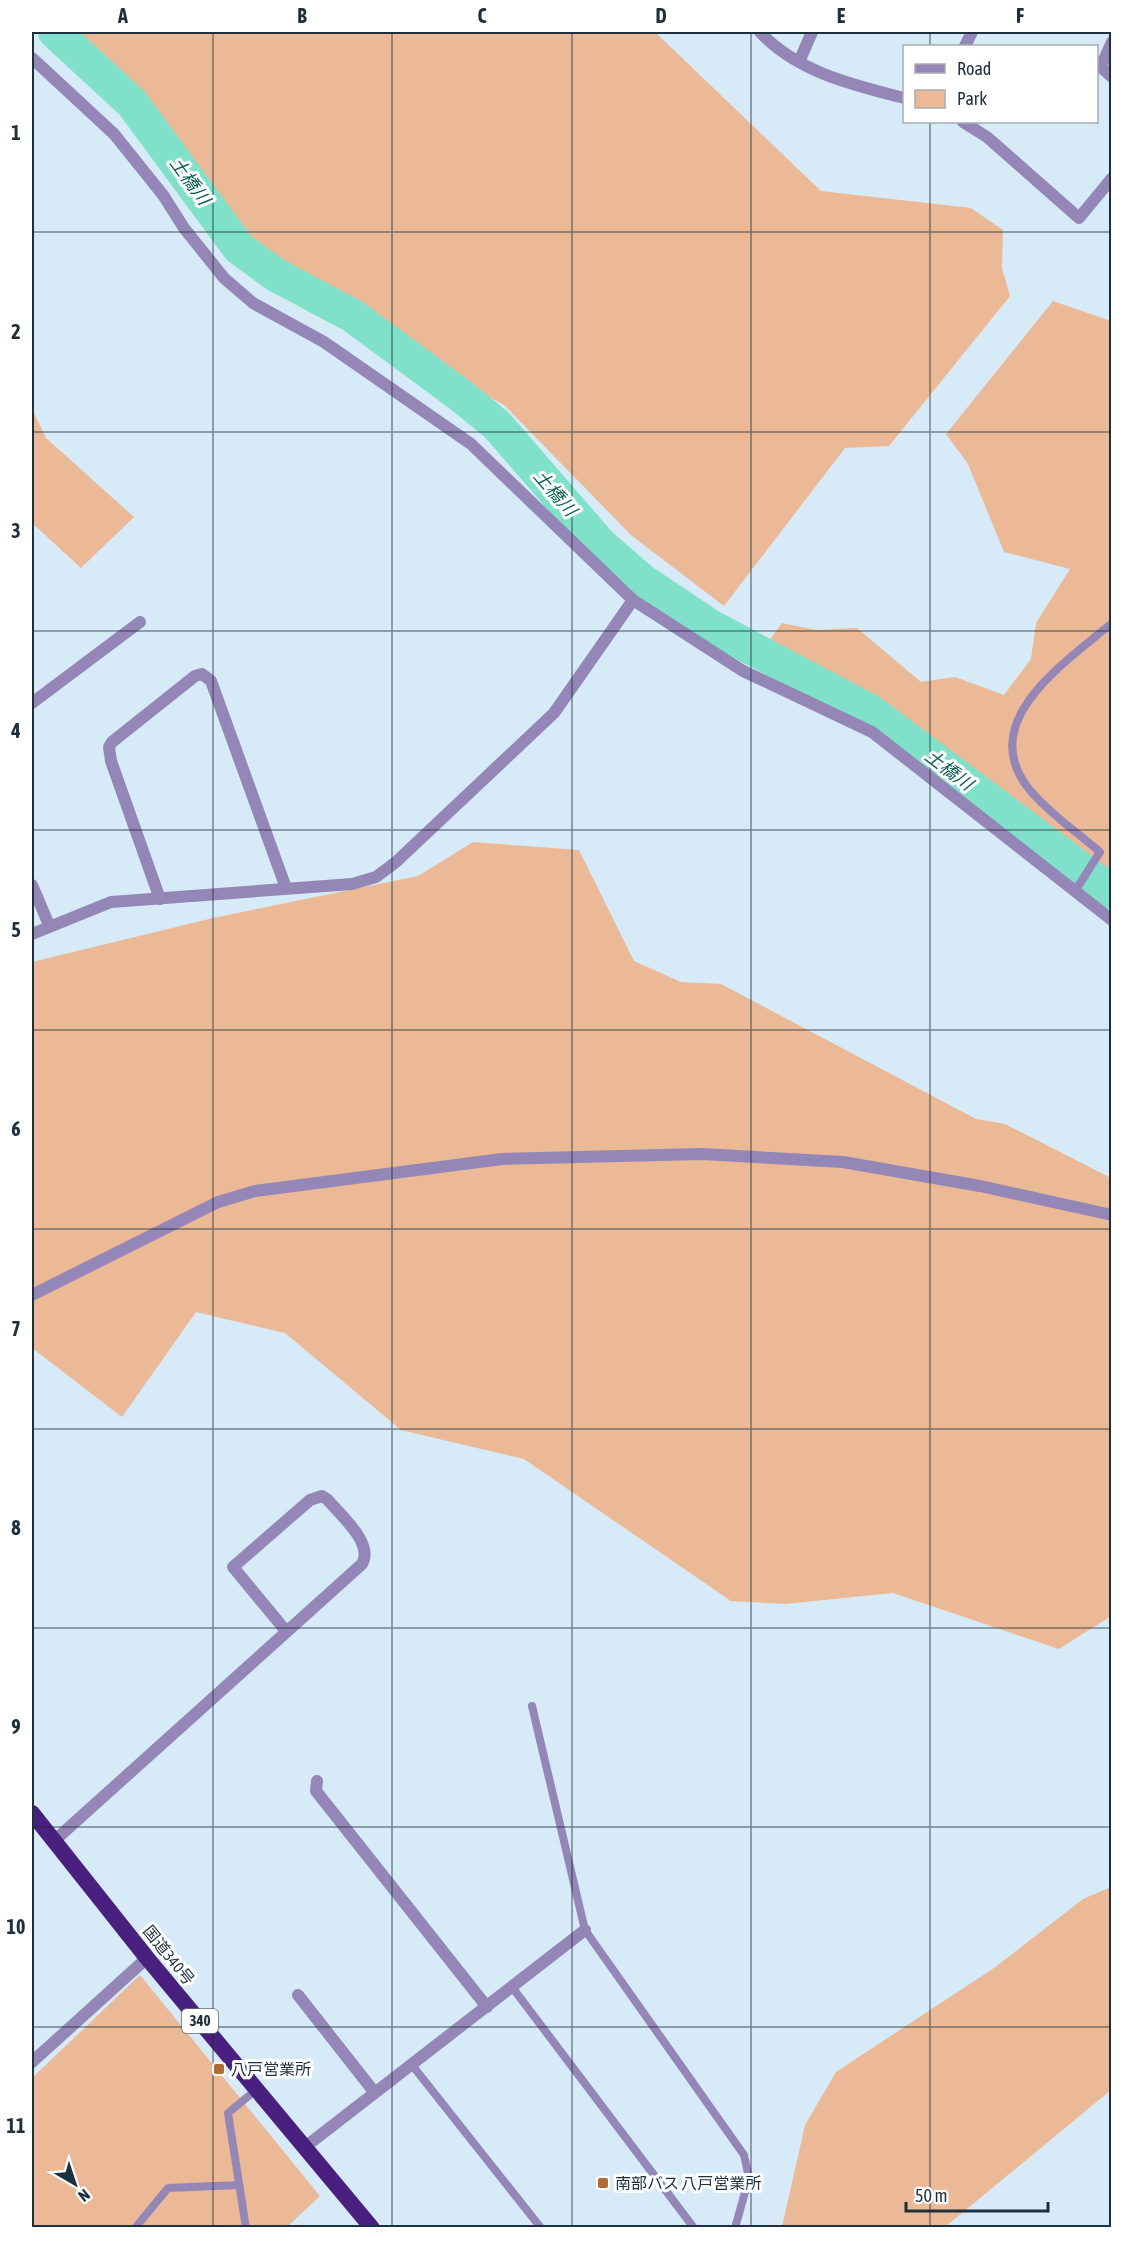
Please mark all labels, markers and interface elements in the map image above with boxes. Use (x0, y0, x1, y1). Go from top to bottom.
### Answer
text: A (117, 4, 128, 27)
text: B (297, 4, 307, 27)
text: C (478, 4, 487, 27)
text: D (655, 4, 667, 27)
text: E (837, 4, 846, 27)
text: F (1016, 4, 1024, 27)
legend (903, 45, 1098, 123)
text: Road (957, 58, 991, 79)
text: Park (957, 88, 987, 109)
text: 1 (11, 121, 21, 144)
water label: 土橋川 (166, 153, 216, 210)
text: 2 (11, 320, 21, 343)
water label: 土橋川 (530, 465, 582, 521)
text: 3 (11, 519, 21, 542)
text: 4 (10, 719, 21, 742)
water label: 土橋川 (921, 745, 979, 795)
text: 5 (11, 918, 21, 941)
text: 6 (11, 1117, 21, 1140)
text: 7 (11, 1317, 21, 1340)
text: 8 (11, 1516, 21, 1539)
text: 9 (11, 1715, 21, 1738)
text: 10 (7, 1915, 25, 1938)
street label: 国道340号 (140, 1922, 198, 1988)
road number: 340 (182, 2009, 218, 2033)
place label: 八戸営業所 (231, 2060, 311, 2078)
marker: 八戸営業所 (212, 2062, 226, 2076)
text: 11 (7, 2114, 25, 2137)
north arrow (45, 2154, 105, 2214)
place label: 南部バス 八戸営業所 (615, 2174, 761, 2192)
scale bar (906, 2175, 1048, 2213)
marker: 南部バス 八戸営業所 (596, 2176, 610, 2190)
text: 50 m (915, 2185, 947, 2206)
text: N (75, 2186, 94, 2206)

